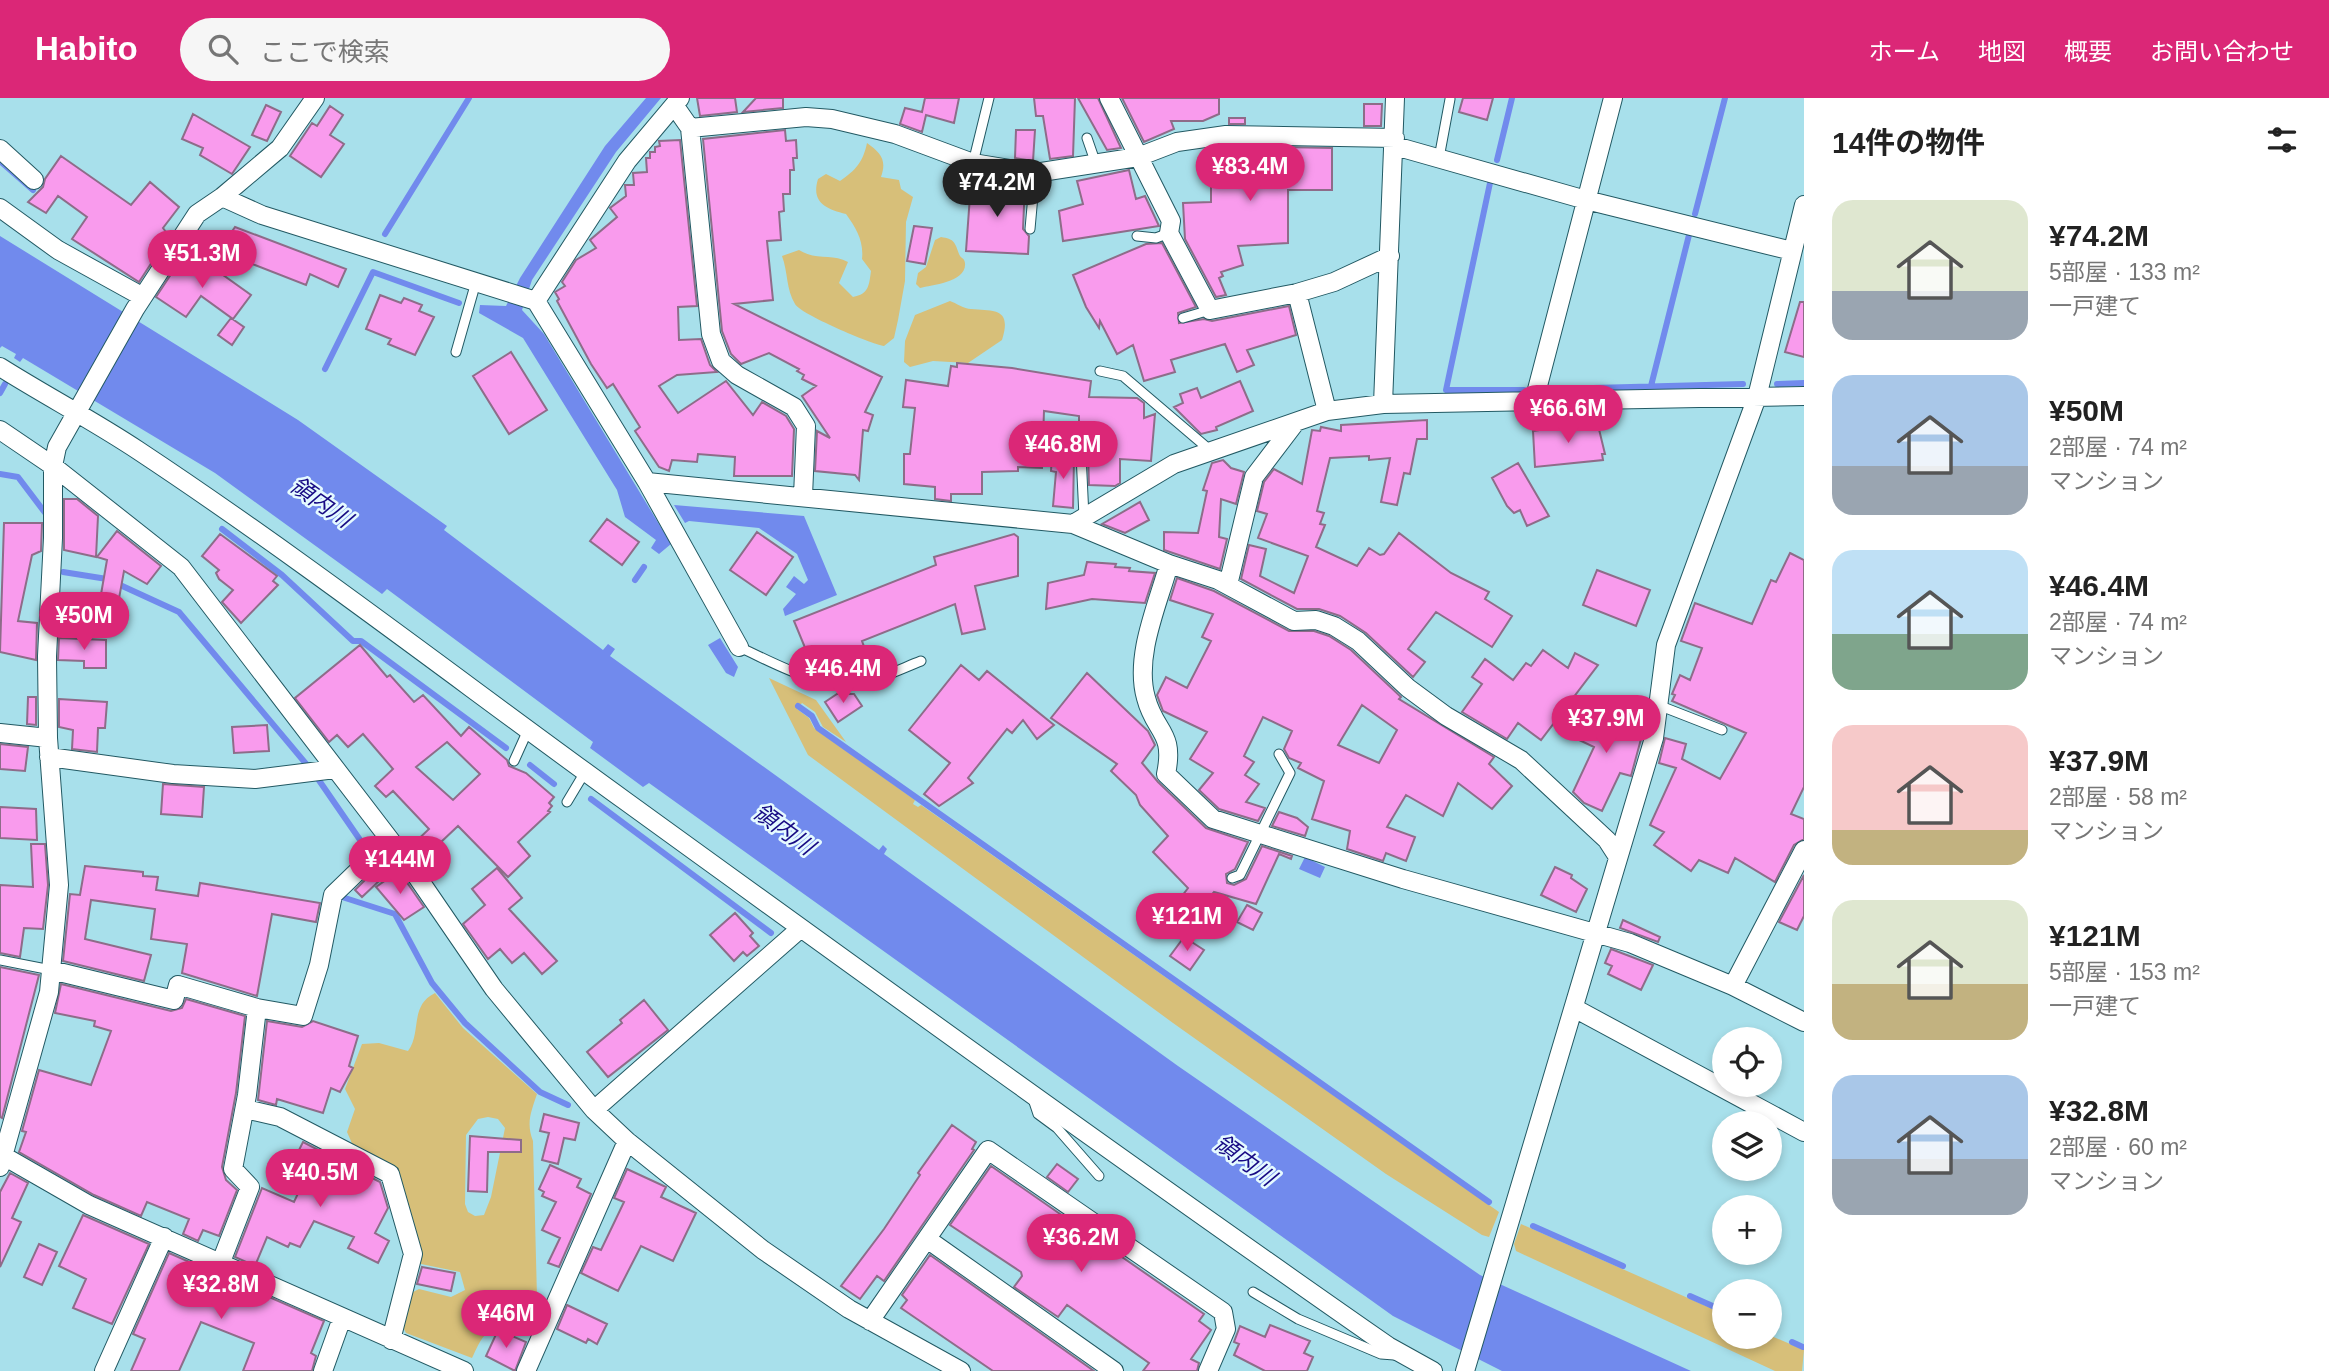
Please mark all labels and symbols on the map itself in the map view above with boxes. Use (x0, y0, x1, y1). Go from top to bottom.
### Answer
pin: ¥83.4M (1193, 144, 1307, 203)
pin: ¥74.2M (940, 159, 1054, 219)
pin: ¥51.3M (145, 230, 259, 290)
pin: ¥66.6M (1511, 386, 1625, 445)
pin: ¥46.8M (1006, 422, 1120, 481)
water label: 領内川 (285, 472, 359, 534)
pin: ¥50M (43, 592, 125, 652)
pin: ¥46.4M (786, 646, 900, 705)
pin: ¥37.9M (1549, 696, 1663, 755)
water label: 領内川 (748, 798, 822, 862)
pin: ¥144M (351, 836, 449, 896)
pin: ¥121M (1138, 894, 1236, 953)
water label: 領内川 (1209, 1129, 1283, 1193)
pin: ¥40.5M (263, 1150, 377, 1209)
pin: ¥36.2M (1024, 1214, 1138, 1274)
pin: ¥32.8M (164, 1262, 278, 1321)
pin: ¥46M (465, 1290, 547, 1350)

